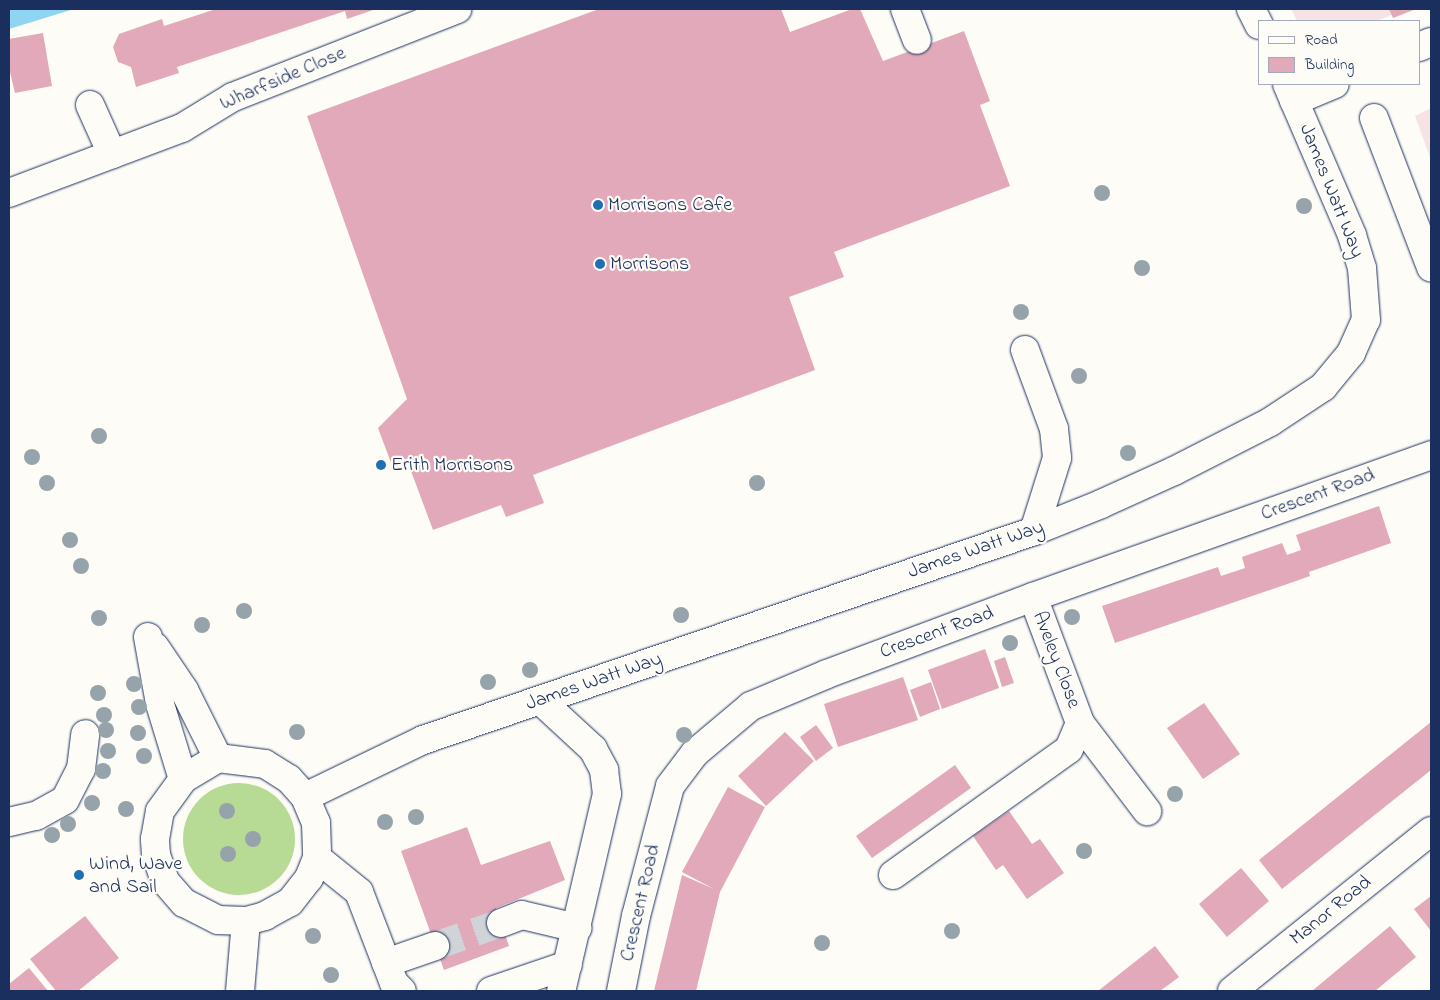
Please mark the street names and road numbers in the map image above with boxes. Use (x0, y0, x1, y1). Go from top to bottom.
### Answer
street label: Wharfside Close (217, 42, 349, 116)
street label: James Watt Way (1293, 120, 1369, 262)
street label: Crescent Road (1258, 463, 1378, 527)
street label: James Watt Way (905, 515, 1047, 585)
street label: Crescent Road (877, 601, 997, 665)
street label: Aveley Close (1027, 608, 1085, 712)
street label: James Watt Way (523, 647, 665, 717)
street label: Crescent Road (616, 842, 666, 964)
street label: Manor Road (1285, 871, 1377, 951)

